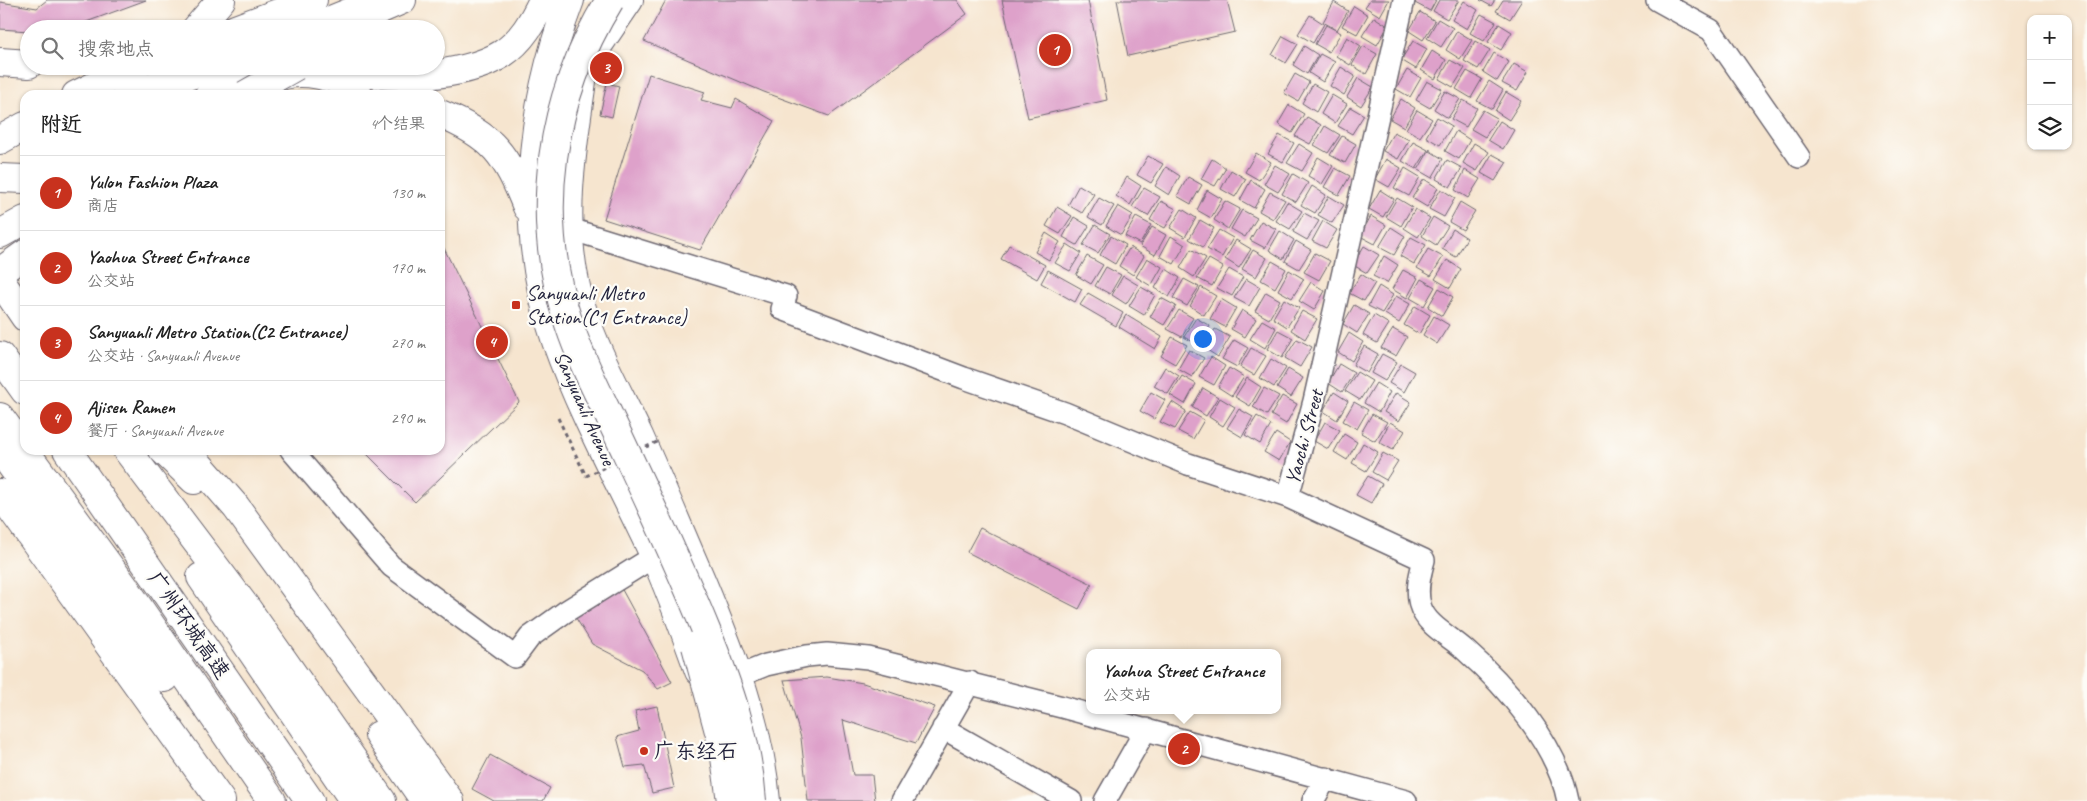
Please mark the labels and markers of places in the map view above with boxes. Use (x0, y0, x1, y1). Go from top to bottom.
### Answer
pin: 1 (1039, 31, 1071, 69)
pin: 3 (590, 49, 622, 87)
place label: Sanyuanli Metro Station(C1 Entrance) (526, 280, 688, 330)
marker: Sanyuanli Metro Station(C1 Entrance) (510, 299, 522, 311)
pin: 4 (476, 323, 508, 361)
pin: 2 (1168, 730, 1200, 768)
place label: 广东经石 (654, 738, 738, 764)
marker: 广东经石 (638, 745, 650, 757)

